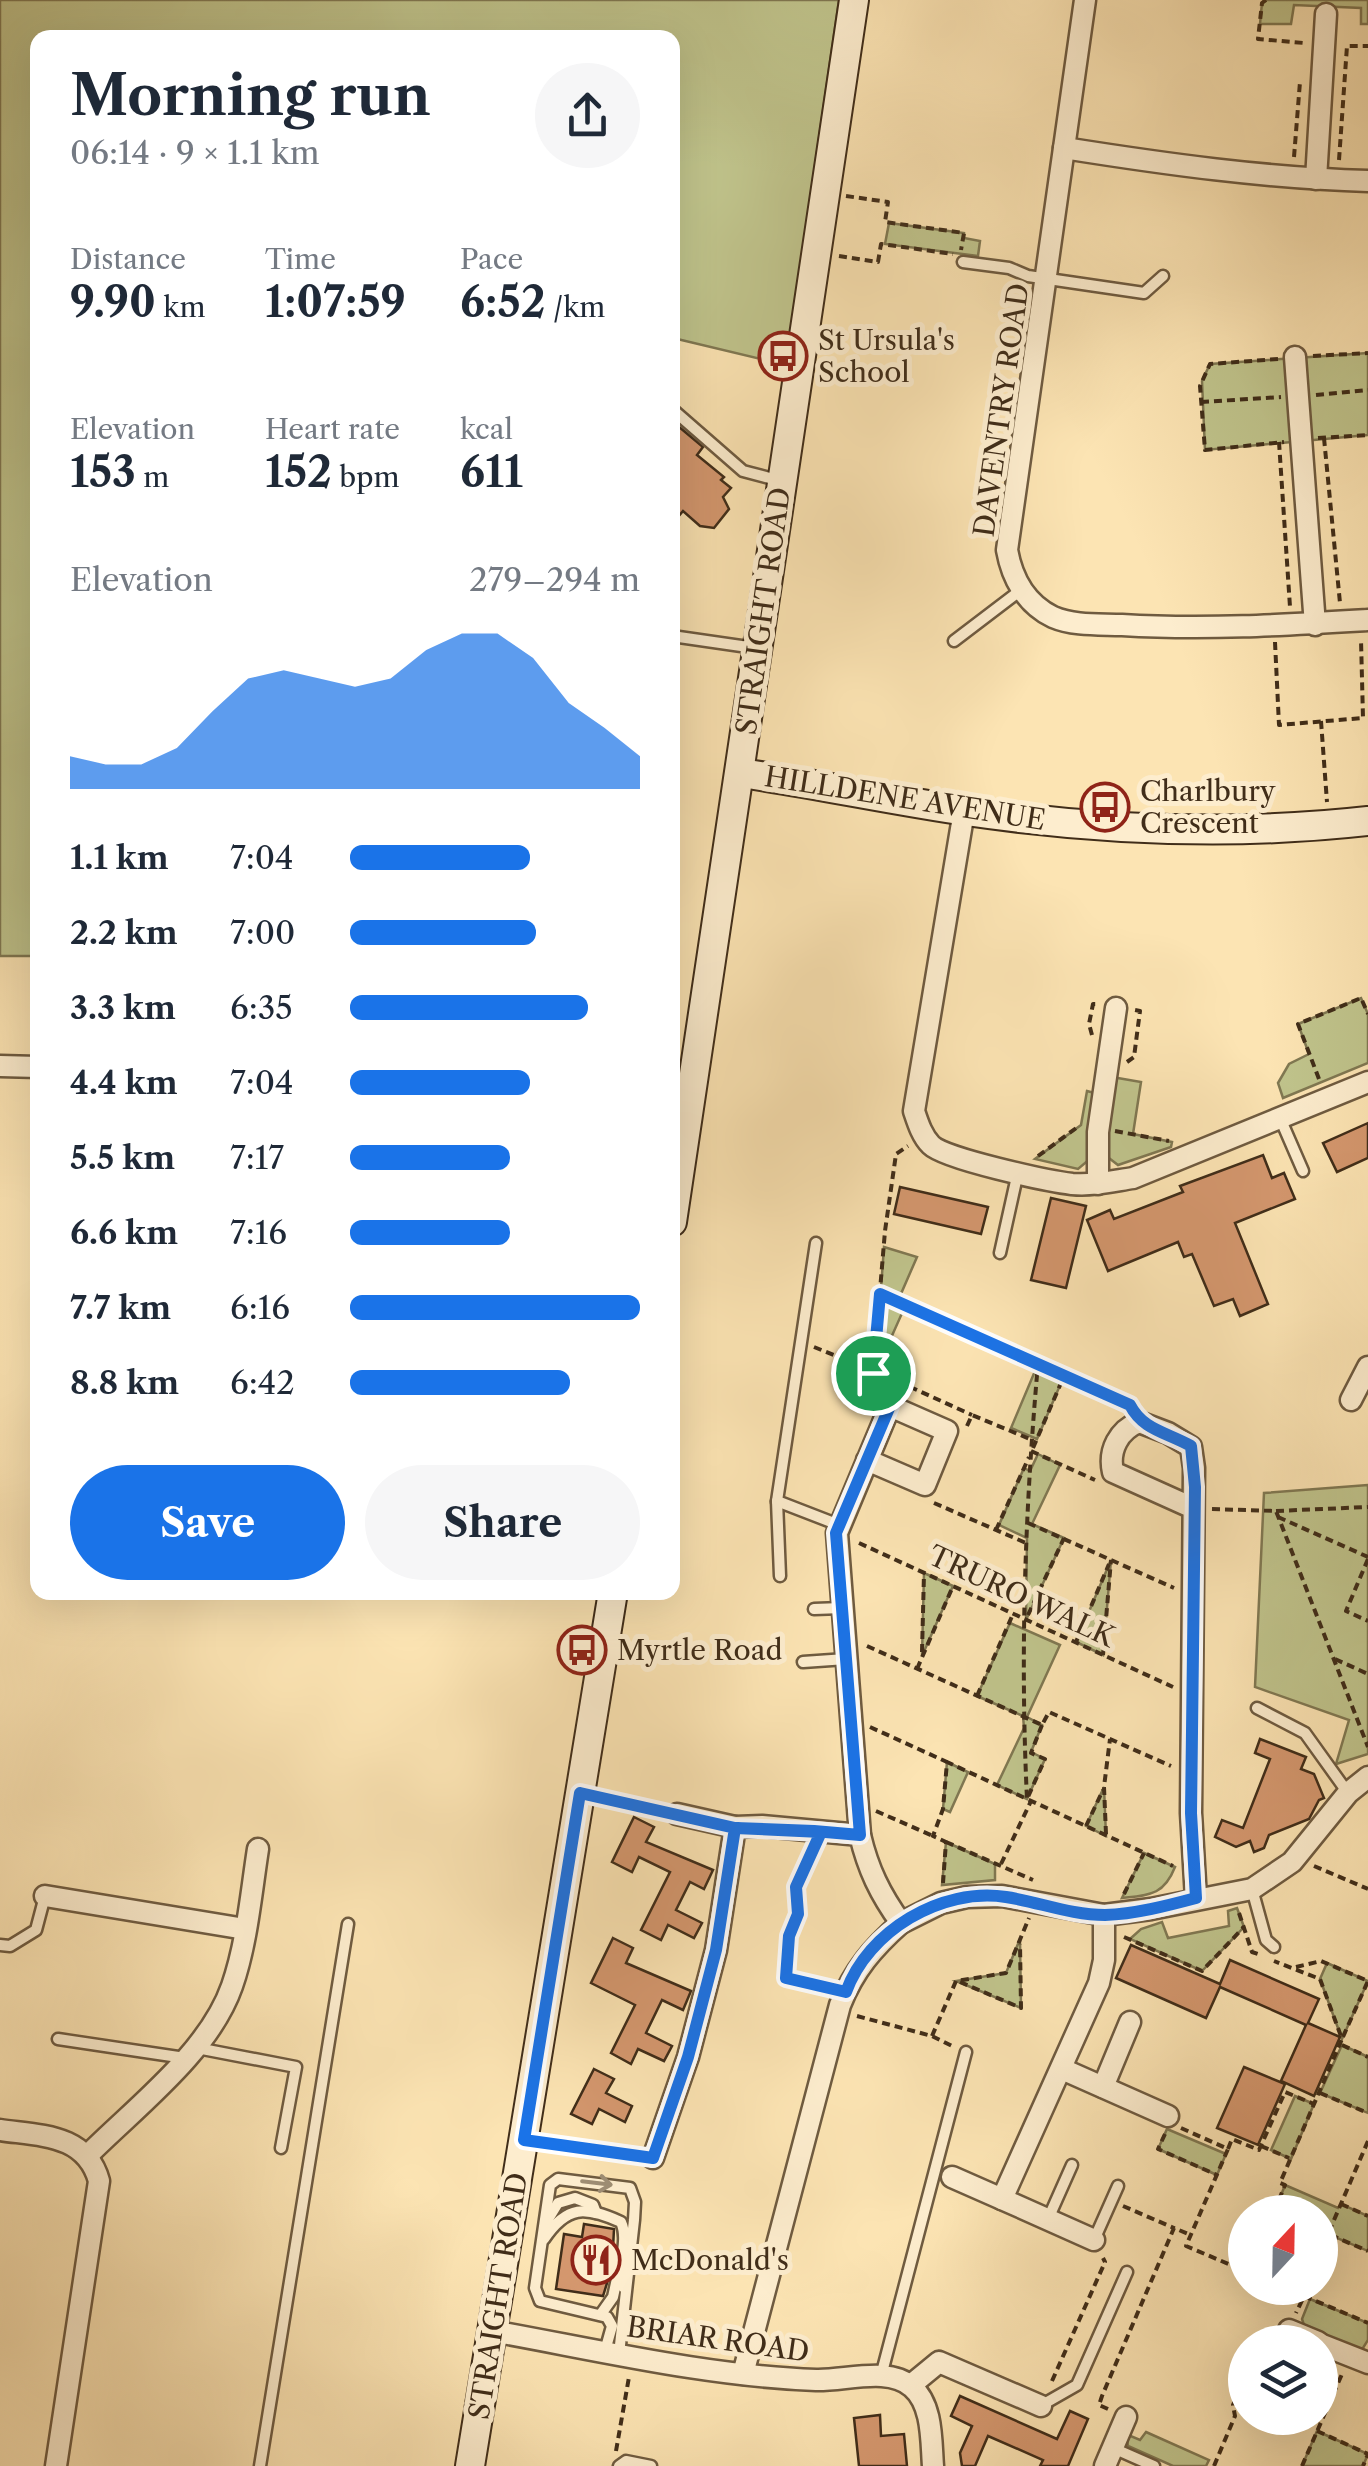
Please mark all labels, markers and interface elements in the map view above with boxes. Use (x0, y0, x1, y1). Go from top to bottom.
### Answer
text: Morning run (70, 62, 431, 129)
button: share (535, 63, 640, 168)
text: 06:14 · 9 × 1.1 km (70, 133, 319, 172)
text: Distance (70, 242, 186, 276)
text: Time (265, 242, 336, 276)
text: Pace (460, 242, 523, 276)
text: 9.90 (70, 276, 156, 328)
text: 1:07:59 (265, 276, 406, 328)
text: 6:52 (460, 276, 546, 328)
street label: DAVENTRY ROAD (966, 281, 1036, 539)
text: km (156, 290, 206, 324)
text: /km (546, 290, 605, 324)
place label: St Ursula's School (818, 323, 955, 389)
bus stop icon: St Ursula's School (757, 330, 809, 382)
text: Elevation (70, 412, 195, 446)
text: Heart rate (265, 412, 400, 446)
text: kcal (460, 412, 513, 446)
text: 153 (70, 446, 136, 498)
text: 152 (265, 446, 332, 498)
text: 611 (460, 446, 523, 498)
text: m (136, 460, 169, 494)
text: bpm (332, 460, 400, 494)
street label: STRAIGHT ROAD (729, 485, 797, 737)
text: Elevation (70, 560, 213, 599)
text: 279–294 m (469, 560, 640, 599)
street label: HILLDENE AVENUE (762, 759, 1048, 837)
place label: Charlbury Crescent (1140, 774, 1276, 840)
bus stop icon: Charlbury Crescent (1079, 781, 1131, 833)
text: 1.1 km (70, 838, 169, 877)
text: 7:04 (230, 838, 294, 877)
text: 2.2 km (70, 913, 178, 952)
text: 7:00 (230, 913, 295, 952)
text: 3.3 km (70, 988, 176, 1027)
text: 6:35 (230, 988, 293, 1027)
text: 4.4 km (70, 1063, 178, 1102)
text: 7:04 (230, 1063, 294, 1102)
text: 5.5 km (70, 1138, 175, 1177)
text: 7:17 (230, 1138, 284, 1177)
text: 6.6 km (70, 1213, 178, 1252)
text: 7:16 (230, 1213, 287, 1252)
text: 7.7 km (70, 1288, 171, 1327)
text: 6:16 (230, 1288, 290, 1327)
pin (831, 1331, 916, 1416)
icon: arrive (846, 1346, 901, 1401)
text: 8.8 km (70, 1363, 179, 1402)
text: 6:42 (230, 1363, 295, 1402)
button: Save (70, 1465, 345, 1580)
button: Share (365, 1465, 640, 1580)
street label: TRURO WALK (923, 1538, 1122, 1655)
bus stop icon: Myrtle Road (556, 1624, 608, 1676)
place label: Myrtle Road (617, 1633, 783, 1667)
street label: STRAIGHT ROAD (462, 2170, 534, 2422)
one-way arrow (580, 2175, 612, 2193)
north arrow (1228, 2195, 1338, 2305)
map controls (1228, 2195, 1338, 2435)
restaurant icon: McDonald's (570, 2234, 622, 2286)
place label: McDonald's (631, 2243, 789, 2277)
street label: BRIAR ROAD (625, 2309, 811, 2369)
button: layers (1228, 2325, 1338, 2435)

